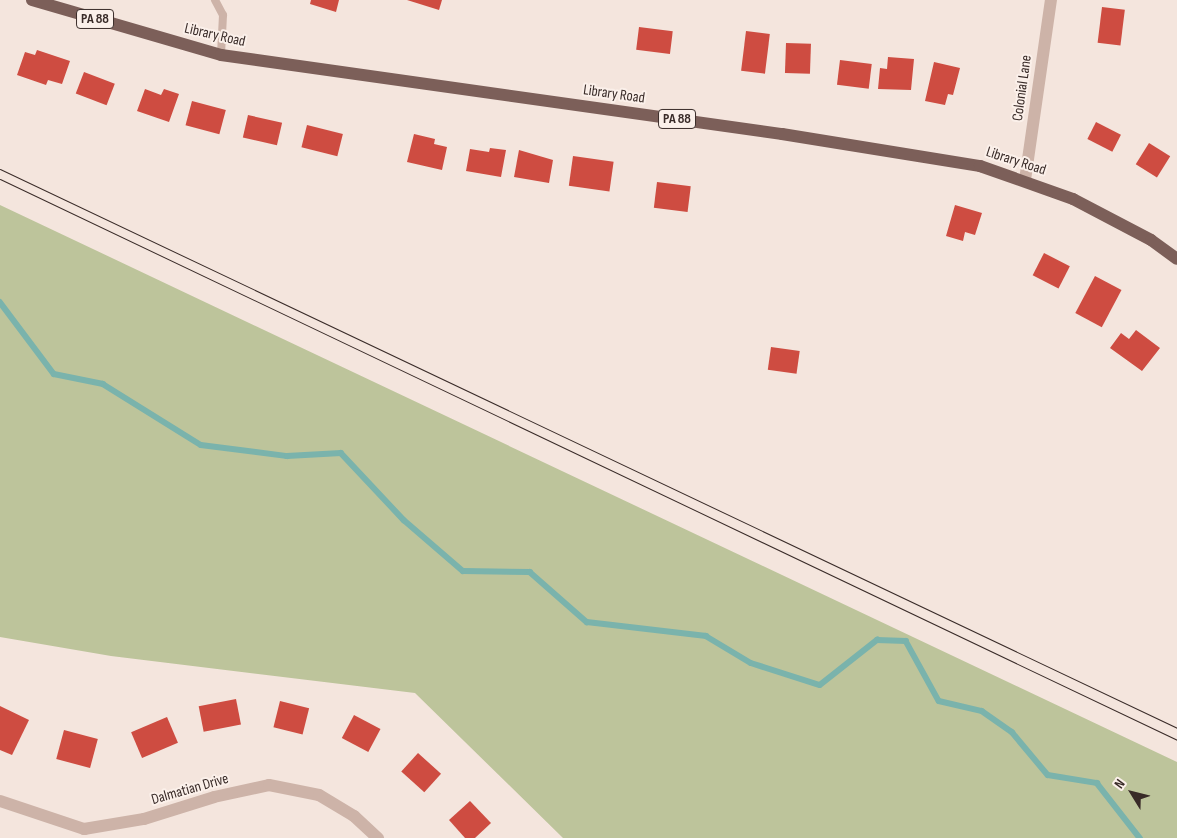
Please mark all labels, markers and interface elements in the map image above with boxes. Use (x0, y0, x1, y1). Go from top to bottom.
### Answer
road number: PA 88 (75, 8, 115, 30)
street label: Library Road (183, 19, 247, 51)
street label: Colonial Lane (1008, 54, 1036, 122)
street label: Library Road (582, 81, 646, 107)
road number: PA 88 (657, 108, 697, 130)
street label: Library Road (984, 143, 1048, 179)
north arrow (1107, 768, 1157, 818)
street label: Dalmatian Drive (149, 769, 231, 809)
text: N (1110, 776, 1129, 792)

